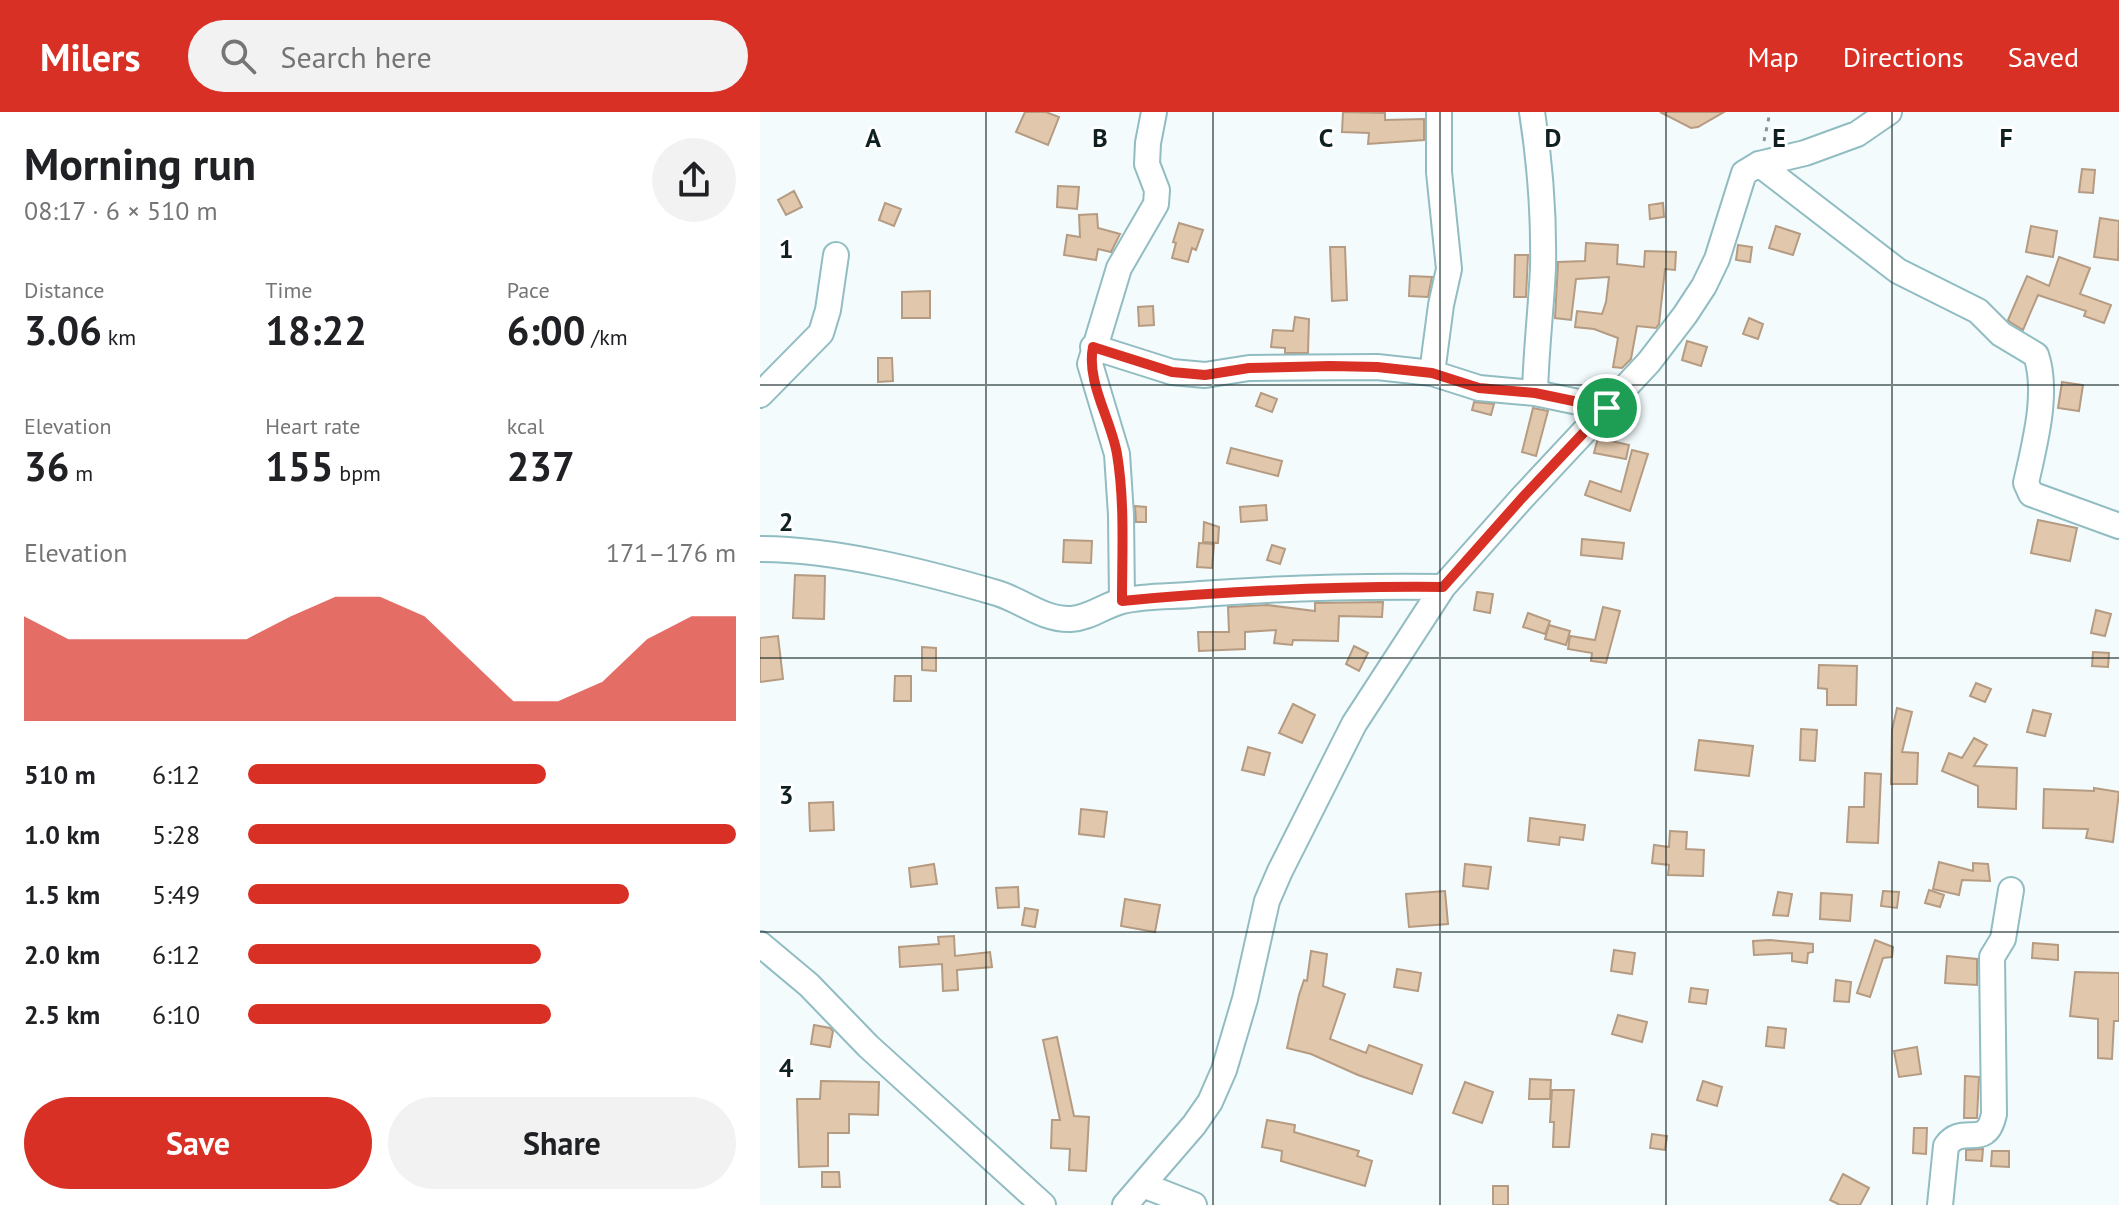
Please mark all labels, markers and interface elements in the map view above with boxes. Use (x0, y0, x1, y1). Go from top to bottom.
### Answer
search box (188, 20, 748, 92)
text: Milers (40, 32, 140, 81)
icon: search (216, 34, 260, 78)
text: Search here (280, 37, 432, 76)
text: Map (1748, 38, 1799, 75)
text: Directions (1843, 38, 1964, 75)
text: Saved (2008, 38, 2079, 75)
text: A (865, 121, 881, 154)
text: B (1092, 121, 1108, 154)
text: C (1319, 121, 1333, 154)
text: D (1545, 121, 1561, 154)
text: E (1772, 121, 1786, 154)
text: F (1999, 121, 2013, 154)
text: Morning run (24, 135, 256, 192)
button: share (652, 138, 736, 222)
text: 08:17 · 6 × 510 m (24, 194, 218, 227)
text: 1 (779, 232, 793, 265)
text: Distance (24, 276, 105, 304)
text: Time (265, 276, 312, 304)
text: Pace (507, 276, 550, 304)
text: 3.06 (24, 304, 102, 356)
text: 18:22 (265, 304, 367, 356)
text: 6:00 (507, 304, 585, 356)
text: km (102, 323, 136, 351)
text: /km (585, 323, 628, 351)
pin (1573, 374, 1641, 442)
icon: arrive (1585, 386, 1629, 430)
text: Elevation (24, 412, 112, 440)
text: Heart rate (265, 412, 360, 440)
text: kcal (507, 412, 544, 440)
text: 36 (24, 440, 69, 492)
text: 155 (265, 440, 333, 492)
text: 237 (507, 440, 575, 492)
text: m (69, 459, 93, 487)
text: bpm (333, 459, 381, 487)
text: 2 (779, 505, 793, 538)
text: Elevation (24, 536, 128, 569)
text: 171–176 m (606, 536, 736, 569)
text: 510 m (24, 758, 96, 791)
text: 6:12 (152, 758, 200, 791)
text: 3 (779, 778, 793, 811)
text: 1.0 km (24, 818, 100, 851)
text: 5:28 (152, 818, 200, 851)
text: 1.5 km (24, 878, 100, 911)
text: 5:49 (152, 878, 200, 911)
text: 2.0 km (24, 938, 100, 971)
text: 6:12 (152, 938, 200, 971)
text: 2.5 km (24, 998, 100, 1031)
text: 6:10 (152, 998, 200, 1031)
text: 4 (779, 1051, 794, 1084)
button: Save (24, 1097, 372, 1189)
button: Share (388, 1097, 736, 1189)

